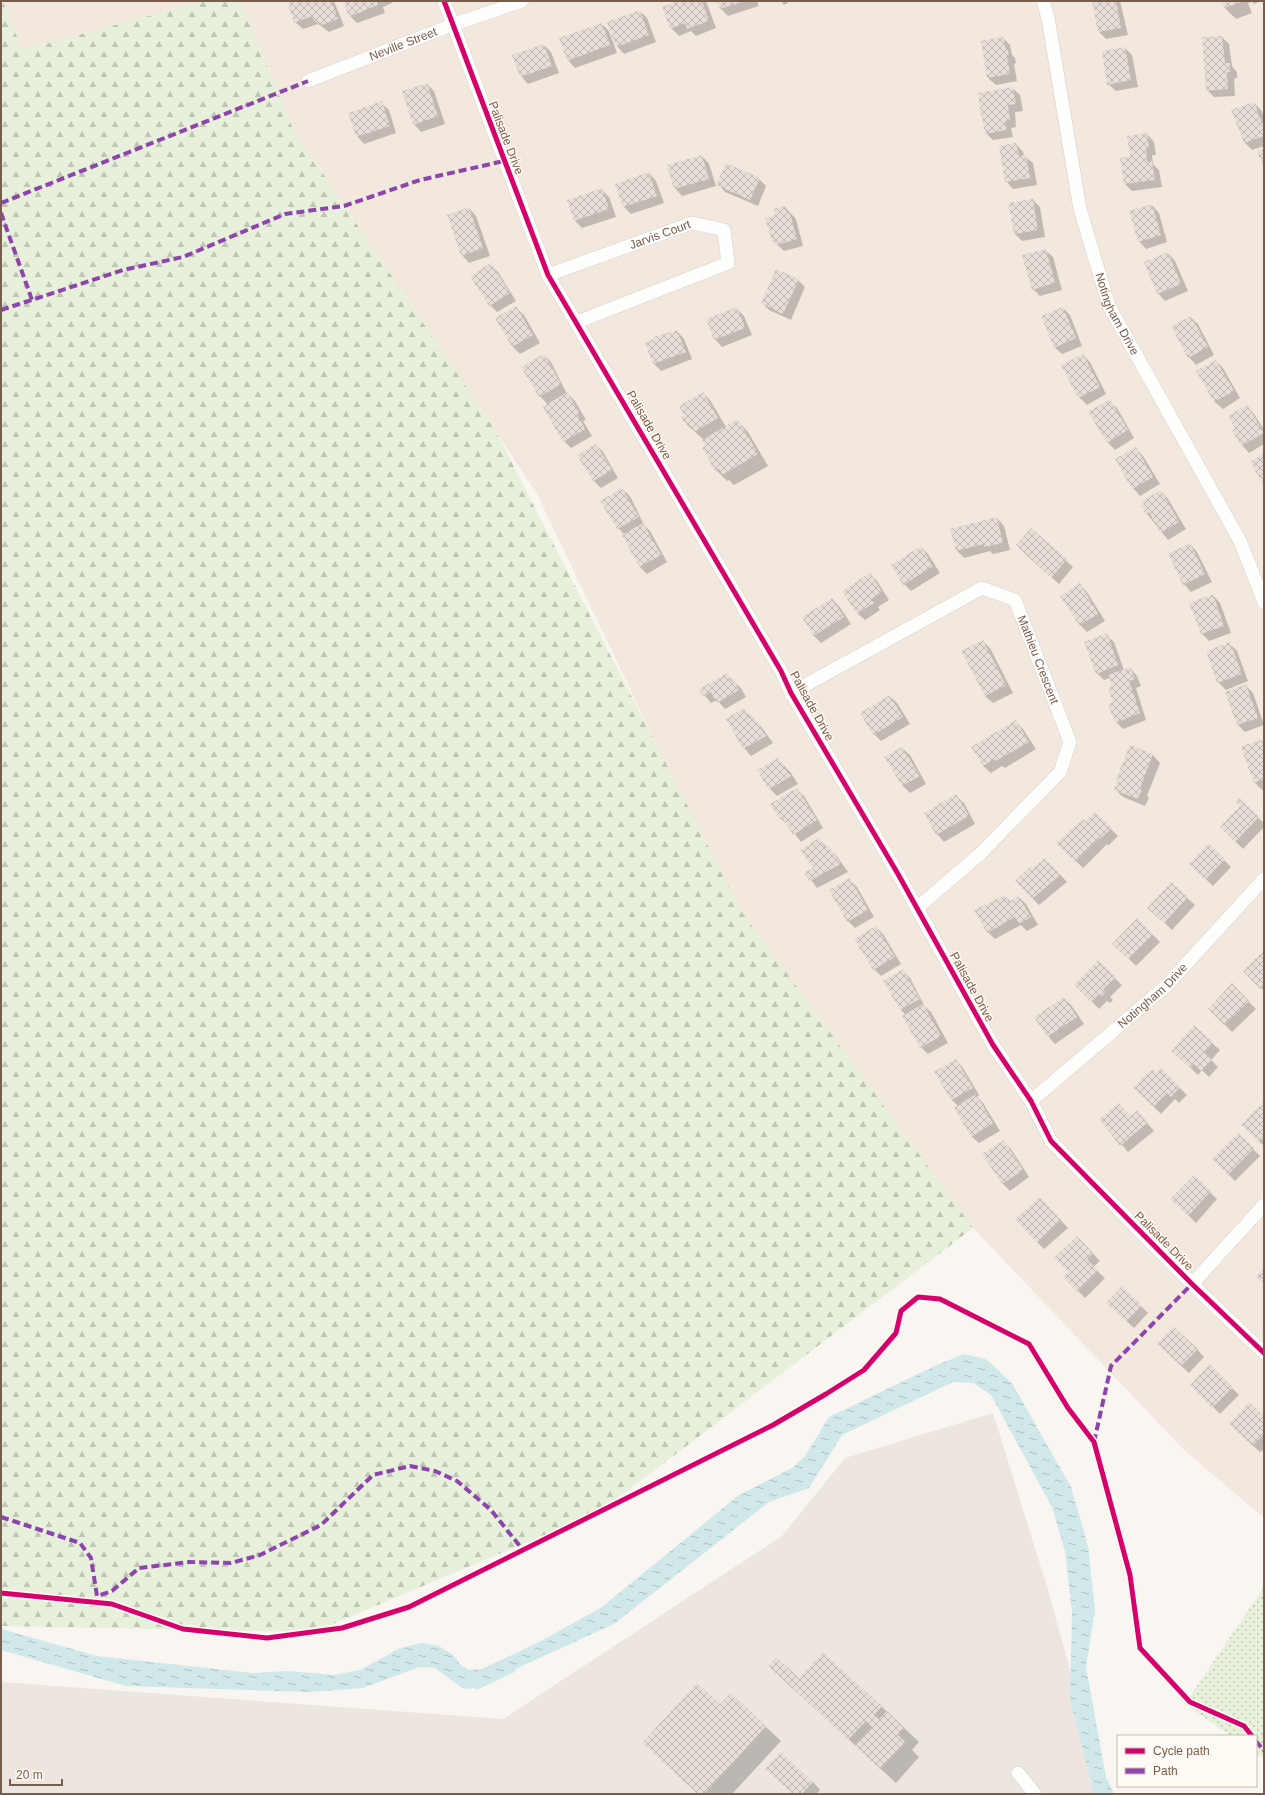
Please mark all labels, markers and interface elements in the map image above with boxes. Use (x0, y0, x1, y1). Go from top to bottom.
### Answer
street label: Neville Street (367, 24, 440, 64)
street label: Palisade Drive (486, 99, 527, 177)
street label: Jarvis Court (627, 217, 693, 252)
street label: Notingham Drive (1092, 271, 1142, 358)
street label: Palisade Drive (624, 388, 675, 462)
street label: Mathieu Crescent (1015, 613, 1062, 707)
street label: Palisade Drive (787, 669, 837, 744)
street label: Palisade Drive (947, 950, 997, 1025)
street label: Notingham Drive (1115, 960, 1191, 1031)
street label: Palisade Drive (1132, 1209, 1197, 1274)
legend (1117, 1735, 1257, 1787)
text: Cycle path (1153, 1744, 1210, 1758)
scale bar (10, 1761, 62, 1787)
text: Path (1153, 1764, 1178, 1778)
text: 20 m (16, 1768, 43, 1782)

